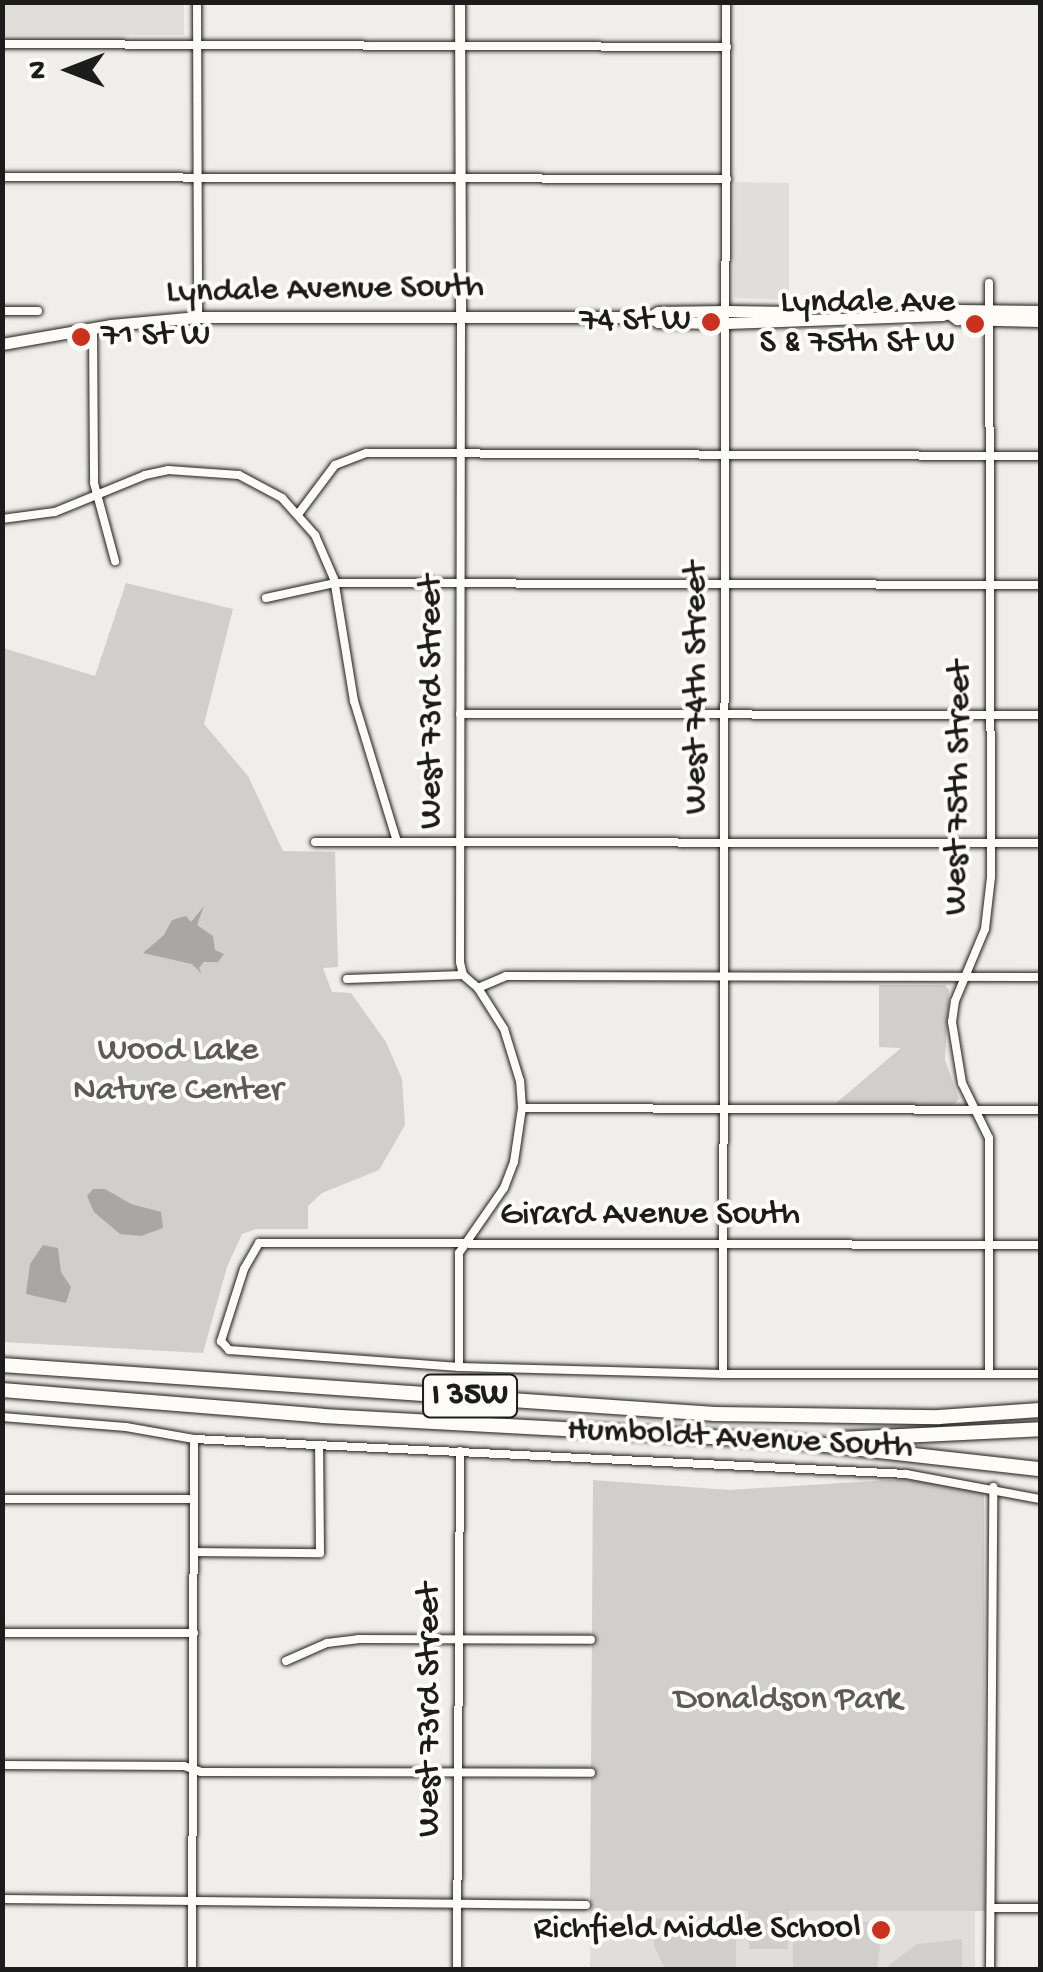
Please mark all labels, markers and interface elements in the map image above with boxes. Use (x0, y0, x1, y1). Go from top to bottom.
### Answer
north arrow (20, 20, 120, 120)
text: N (23, 61, 56, 79)
street label: Lyndale Avenue South (166, 267, 484, 315)
place label: Lyndale Ave S & 75th St W (760, 283, 955, 365)
place label: 74 St W (579, 301, 691, 343)
marker: 74 St W (700, 311, 722, 333)
marker: Lyndale Ave S & 75th St W (964, 313, 986, 335)
place label: 71 St W (101, 316, 210, 358)
marker: 71 St W (70, 326, 92, 348)
street label: West 74th Street (677, 562, 719, 814)
street label: West 73rd Street (412, 575, 454, 829)
street label: West 75th Street (937, 660, 983, 916)
park label: Wood Lake Nature Center (73, 1031, 283, 1113)
street label: Girard Avenue South (500, 1195, 800, 1237)
road number: I 35W (420, 1369, 520, 1423)
street label: Humboldt Avenue South (566, 1410, 914, 1470)
street label: West 73rd Street (410, 1583, 452, 1837)
park label: Donaldson Park (674, 1680, 902, 1722)
place label: Richfield Middle School (534, 1909, 861, 1951)
marker: Richfield Middle School (870, 1919, 892, 1941)

